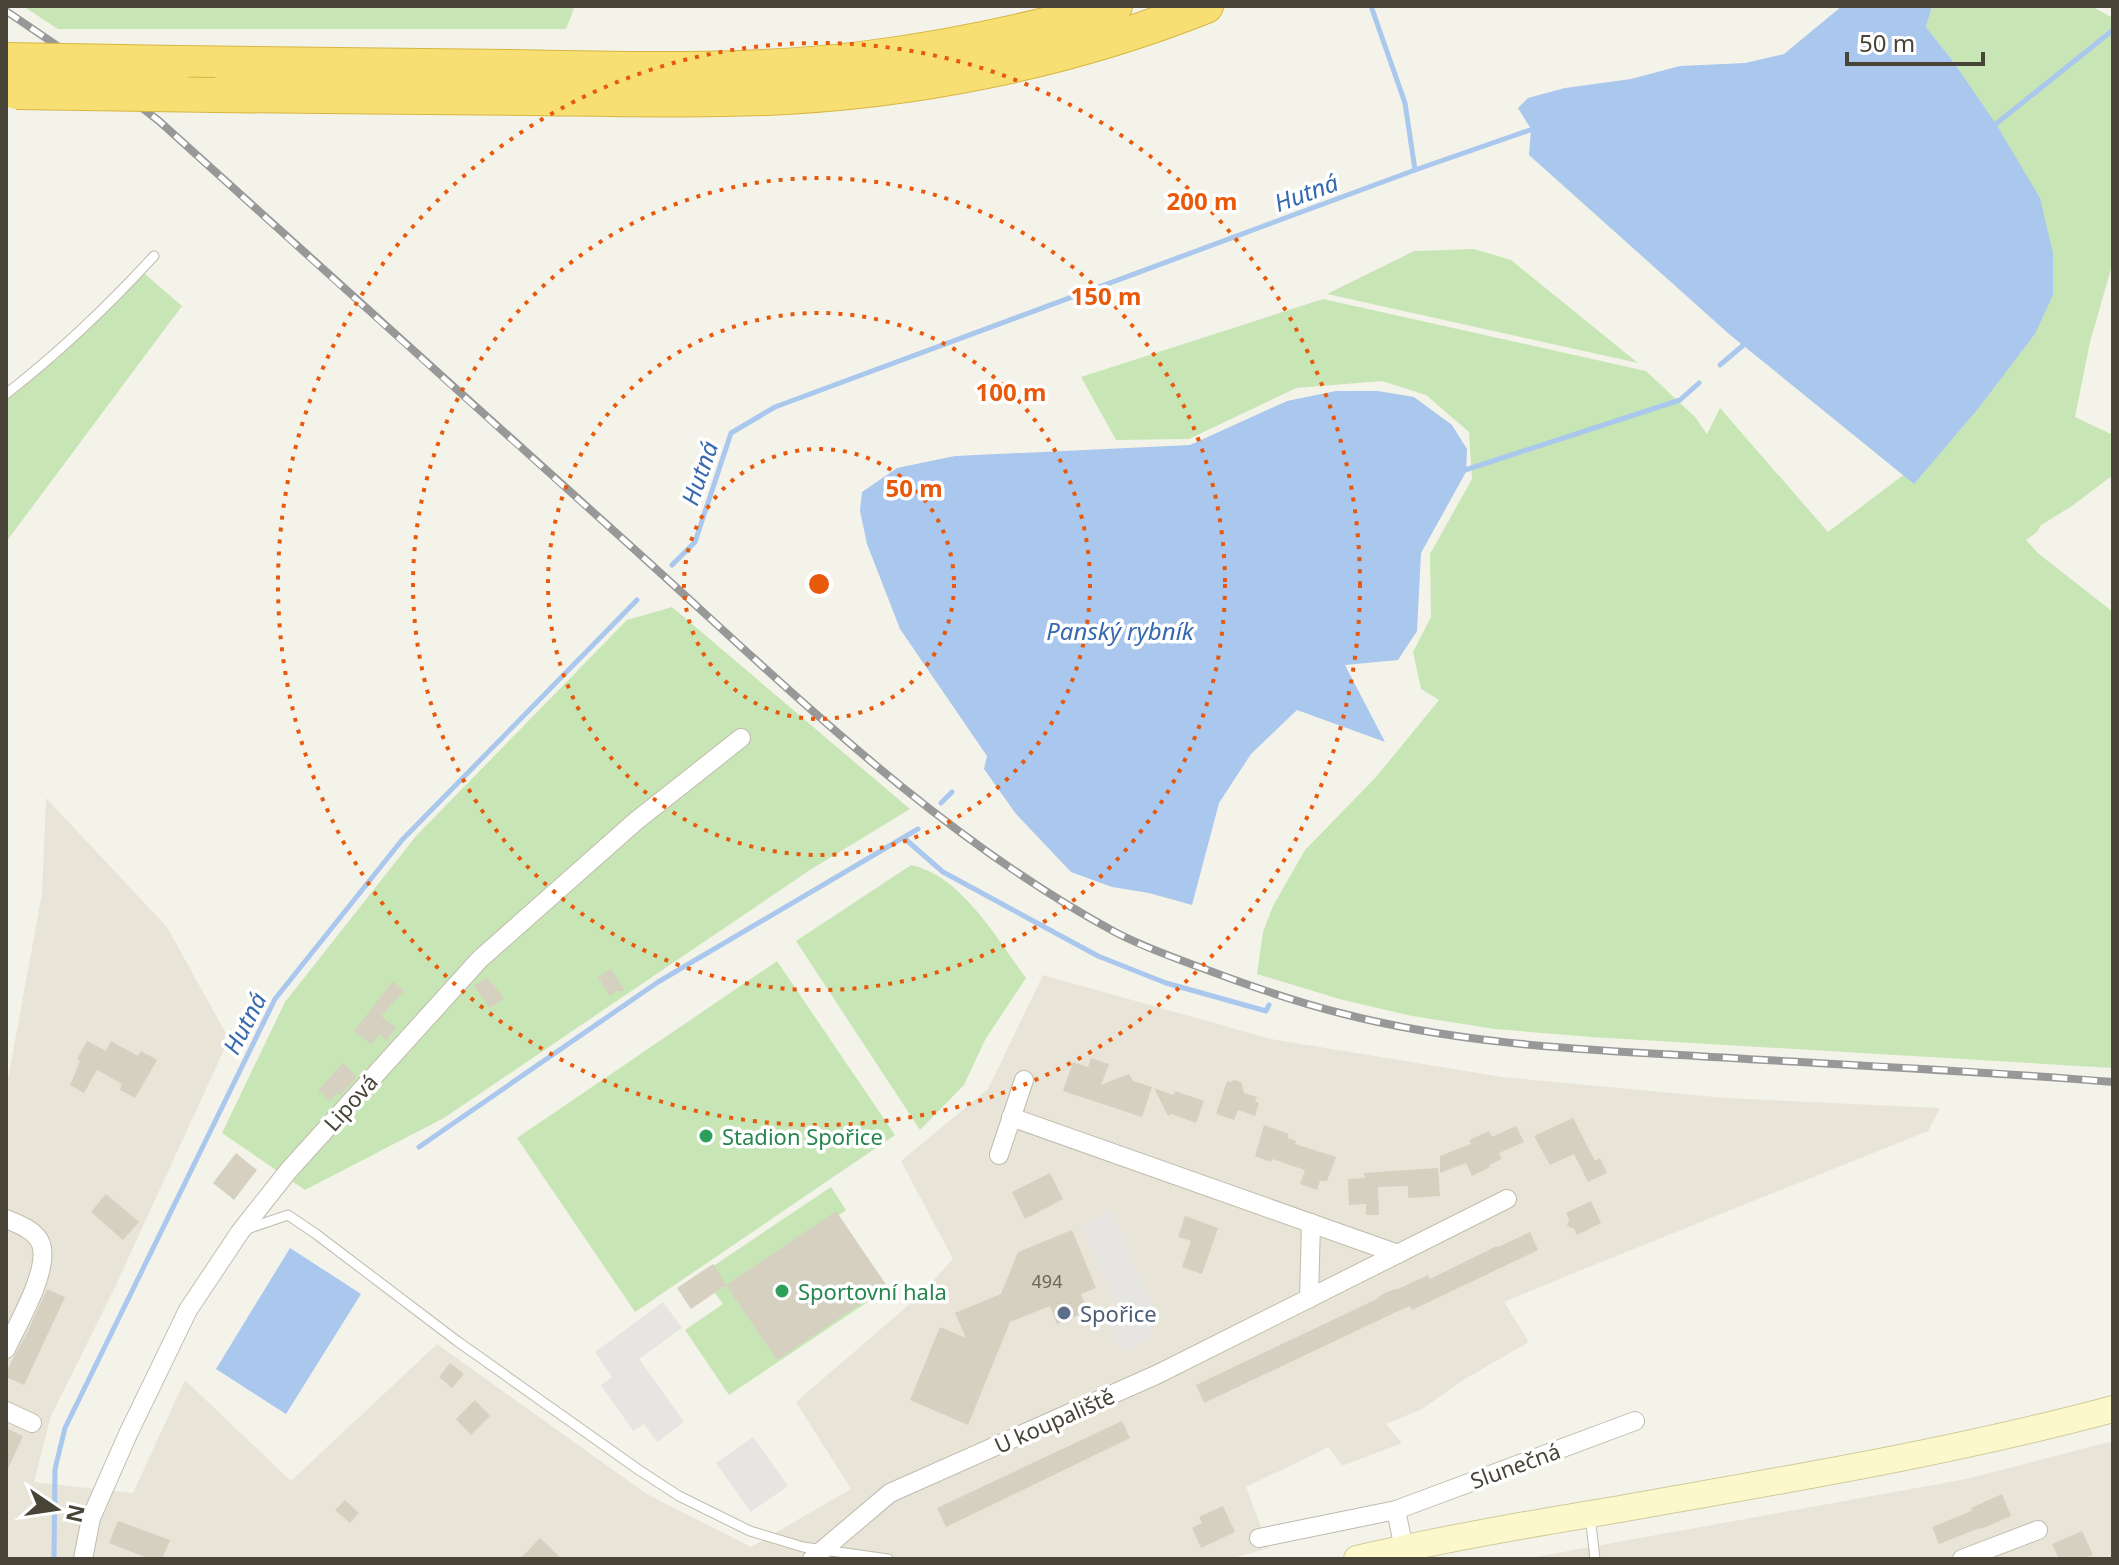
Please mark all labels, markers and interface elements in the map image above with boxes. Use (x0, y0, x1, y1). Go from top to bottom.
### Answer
scale bar (1847, 16, 1983, 66)
text: 50 m (1859, 26, 1915, 59)
water label: Hutná (1269, 165, 1343, 219)
text: 200 m (1167, 184, 1237, 217)
text: 150 m (1071, 279, 1141, 312)
text: 100 m (976, 375, 1046, 408)
water label: Hutná (673, 436, 725, 509)
text: 50 m (885, 471, 943, 504)
centre of rings (805, 570, 833, 598)
water label: Panský rybník (1046, 614, 1195, 647)
water label: Hutná (214, 986, 274, 1060)
street label: Lipová (316, 1067, 384, 1137)
place label: Stadion Spořice (722, 1121, 883, 1151)
marker: Stadion Spořice (697, 1127, 715, 1145)
house number: 494 (1032, 1269, 1062, 1293)
place label: Sportovní hala (798, 1276, 947, 1306)
marker: Sportovní hala (773, 1282, 791, 1300)
place label: Spořice (1080, 1298, 1157, 1328)
marker: Spořice (1055, 1304, 1073, 1322)
street label: U koupaliště (989, 1380, 1119, 1460)
street label: Slunečná (1466, 1435, 1564, 1495)
north arrow (16, 1469, 96, 1549)
text: N (60, 1502, 93, 1526)

